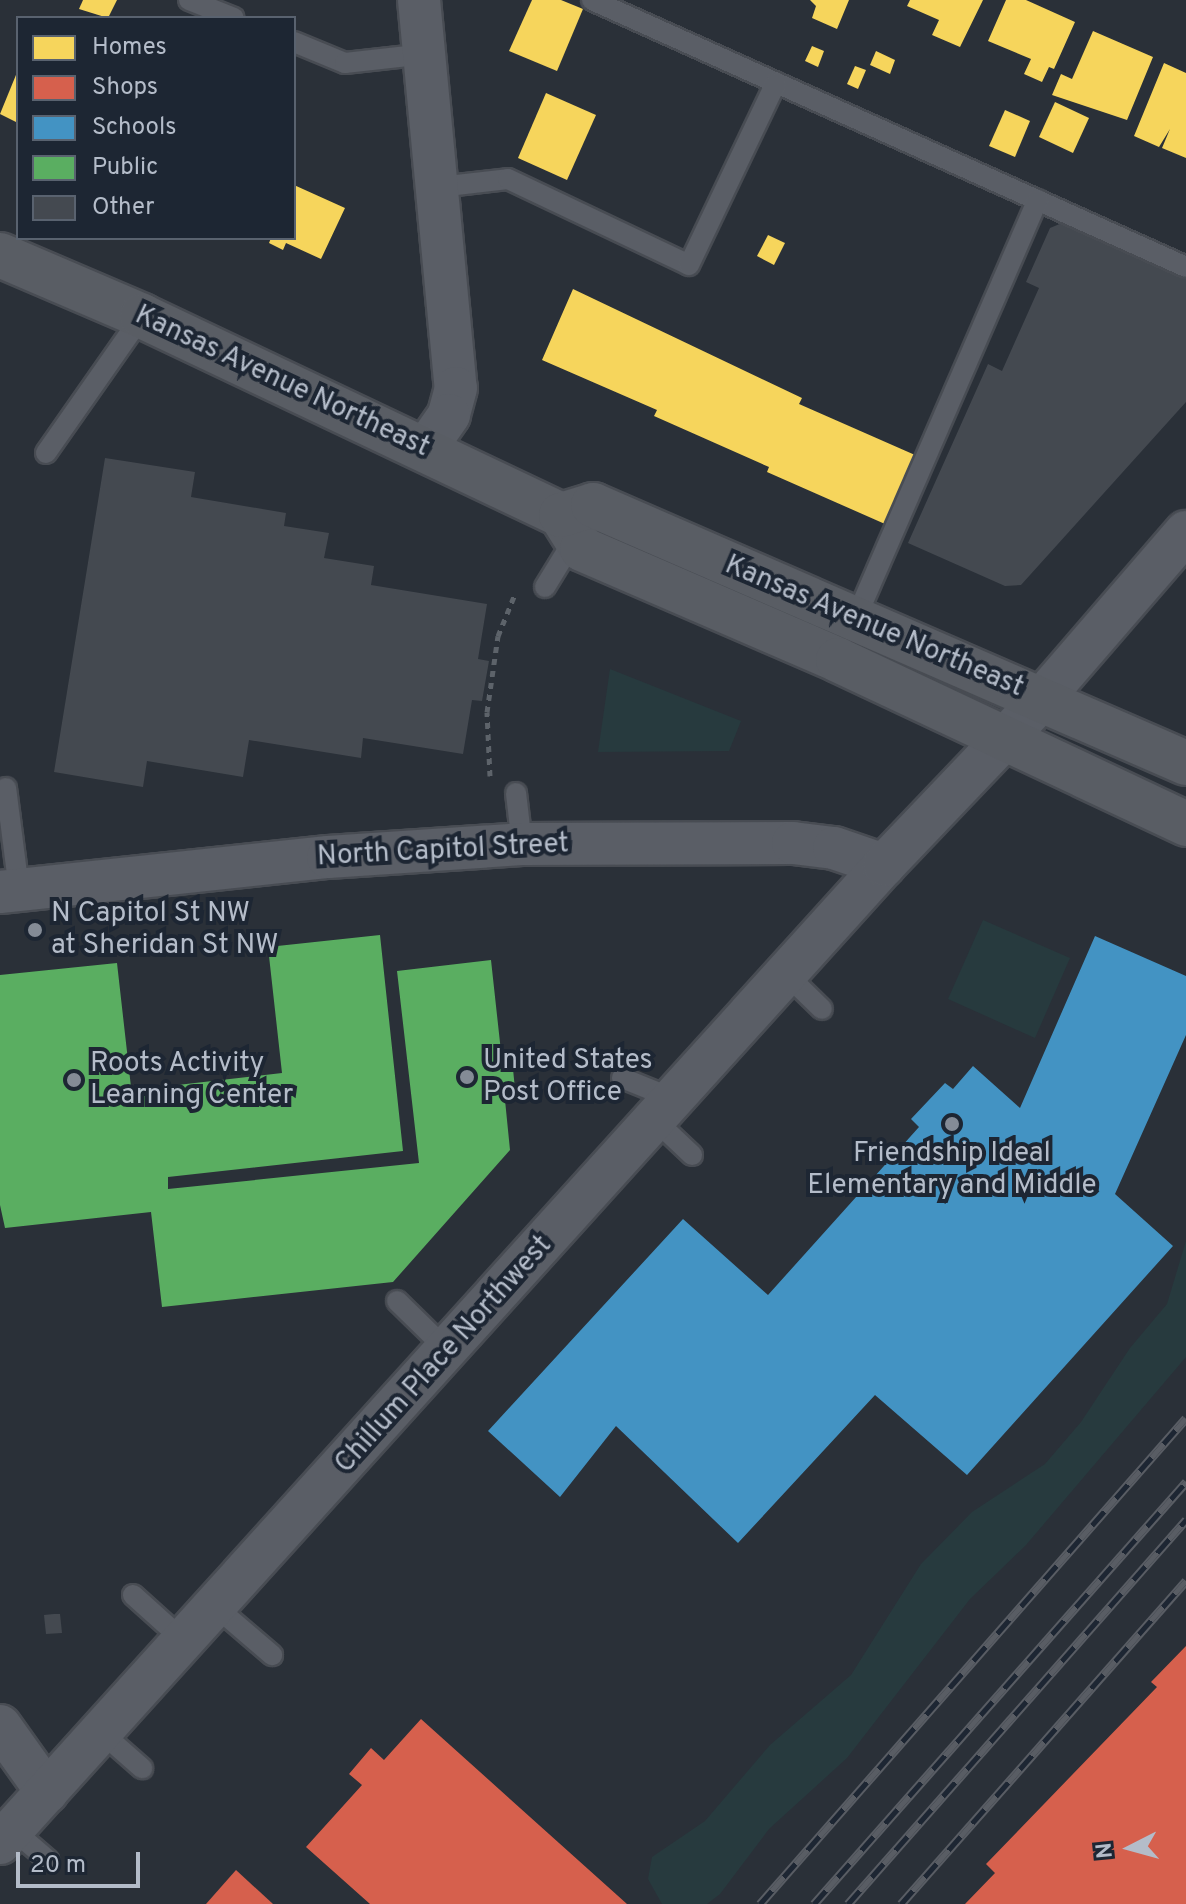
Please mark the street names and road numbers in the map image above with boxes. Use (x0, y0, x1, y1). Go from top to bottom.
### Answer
street label: Kansas Avenue Northeast (129, 299, 435, 465)
street label: Kansas Avenue Northeast (719, 549, 1029, 705)
street label: North Capitol Street (316, 828, 570, 874)
street label: Chillum Place Northwest (328, 1229, 560, 1481)

